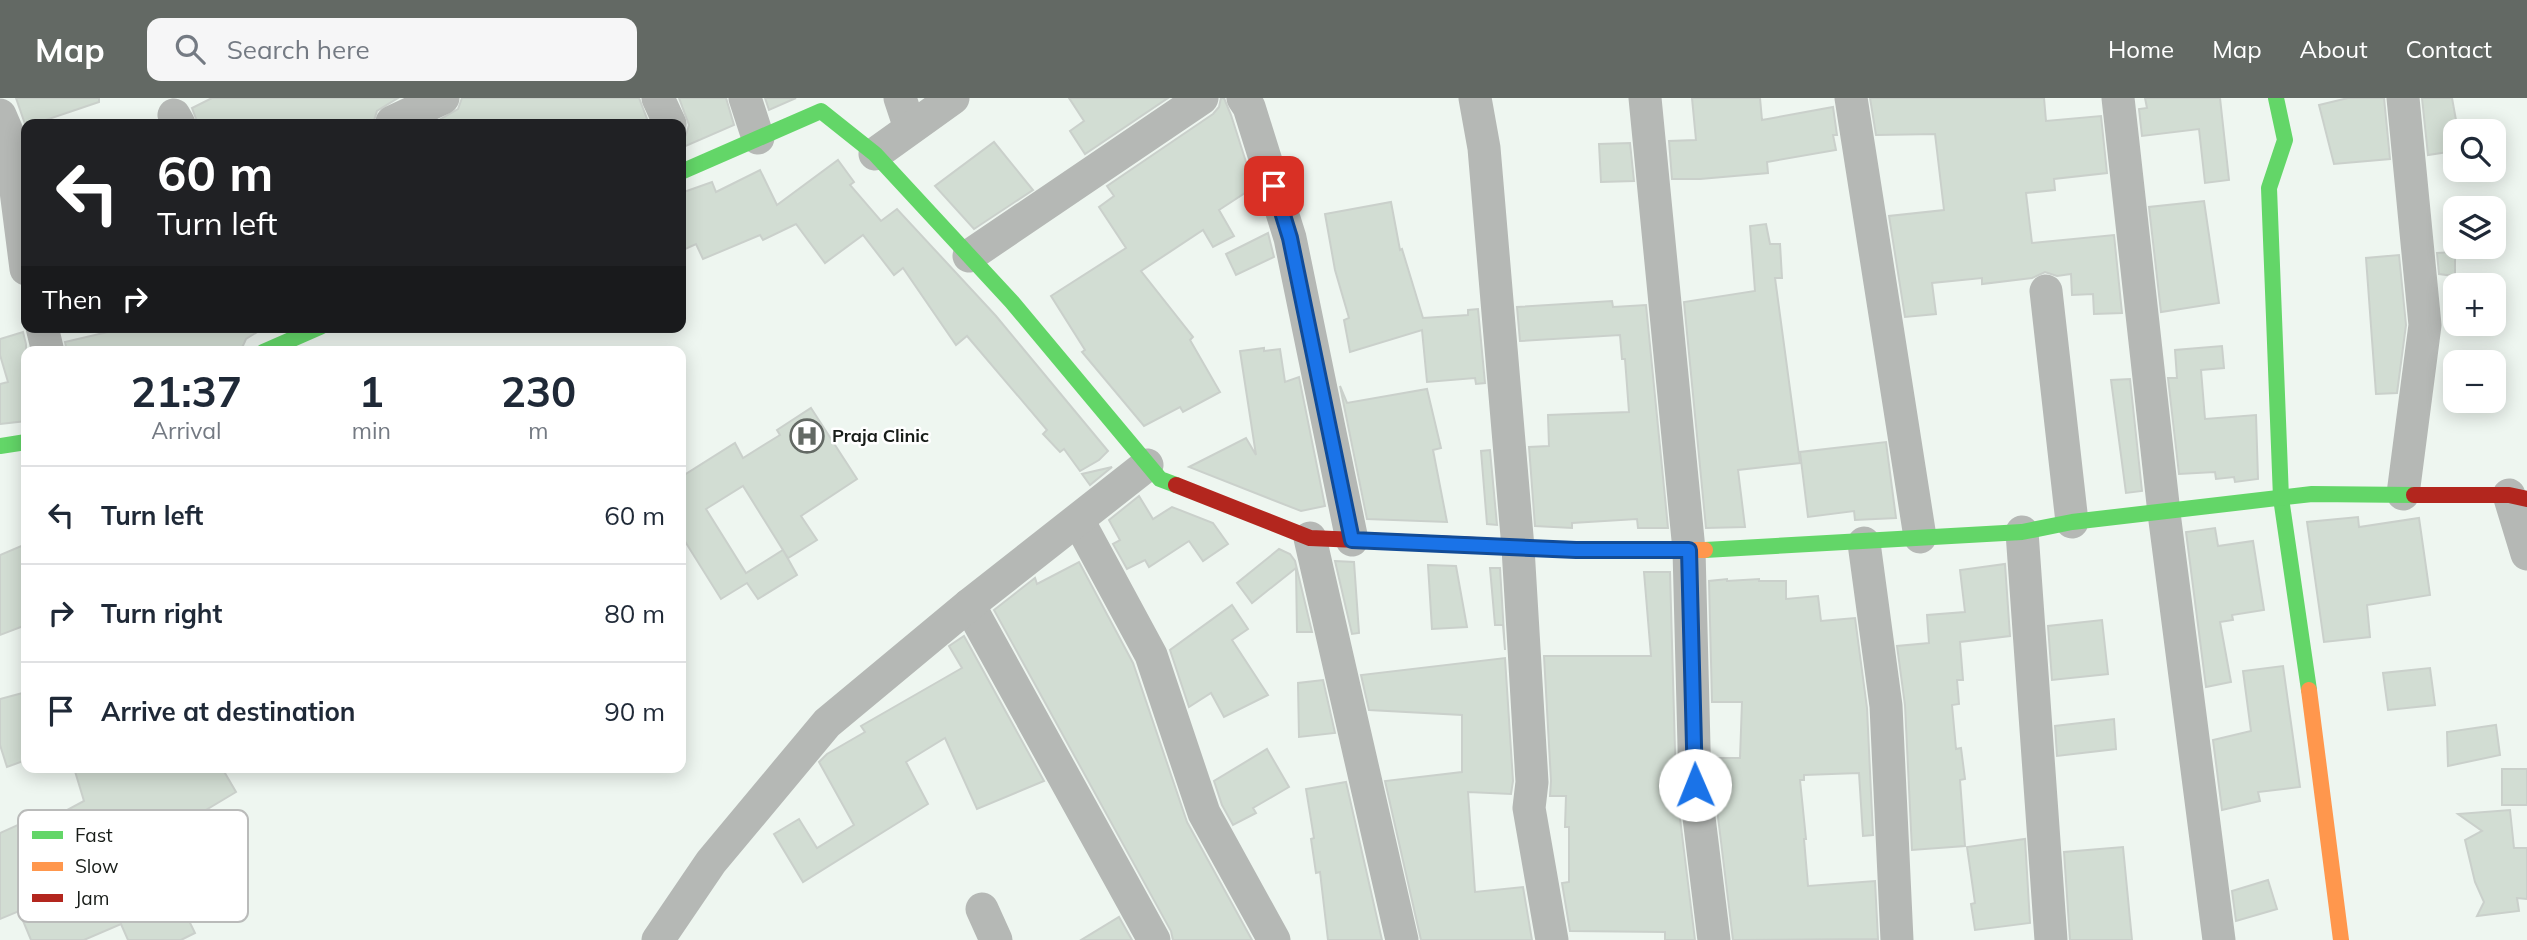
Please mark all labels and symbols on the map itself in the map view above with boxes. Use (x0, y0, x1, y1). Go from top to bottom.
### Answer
pin (1244, 156, 1304, 216)
hospital icon: Praja Clinic (788, 417, 826, 455)
place label: Praja Clinic (832, 424, 929, 447)
position arrow (1658, 748, 1732, 822)
legend (18, 810, 248, 922)
text: Fast (75, 823, 113, 847)
text: Slow (75, 854, 119, 878)
text: Jam (75, 886, 109, 910)

